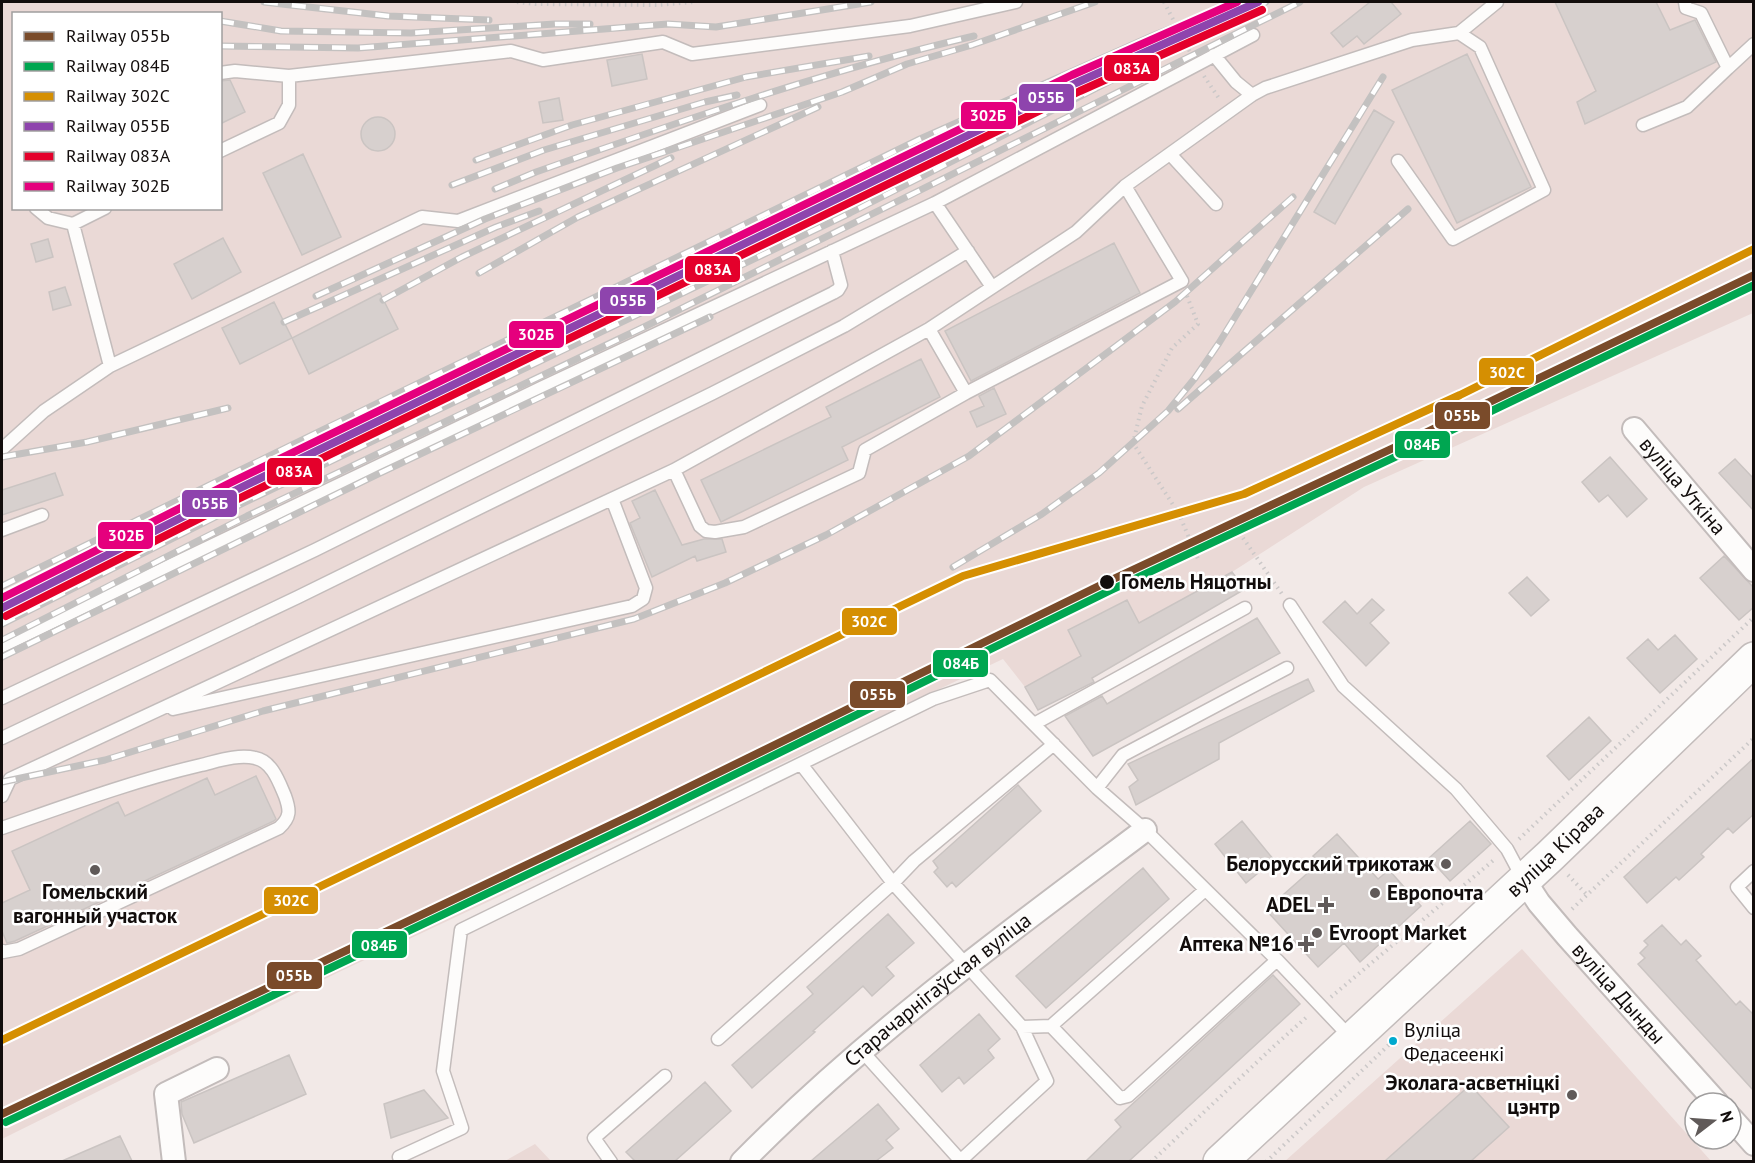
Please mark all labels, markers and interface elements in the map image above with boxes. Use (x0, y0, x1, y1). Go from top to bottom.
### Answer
legend (12, 12, 222, 210)
text: Railway 055Ь (66, 24, 170, 47)
text: Railway 084Б (66, 54, 170, 77)
line badge: 083А (1103, 54, 1160, 82)
text: 083А (1114, 58, 1151, 78)
line badge: 055Б (1018, 83, 1075, 112)
text: Railway 302С (66, 84, 170, 107)
text: 055Б (1028, 87, 1064, 107)
line badge: 302Б (960, 101, 1017, 130)
text: 302Б (970, 105, 1006, 125)
text: Railway 055Б (66, 114, 170, 137)
text: Railway 083А (66, 144, 171, 167)
text: Railway 302Б (66, 174, 170, 197)
line badge: 083А (684, 255, 741, 283)
text: 083А (695, 259, 732, 279)
line badge: 055Б (599, 286, 656, 315)
text: 055Б (610, 290, 646, 310)
line badge: 302Б (508, 320, 565, 349)
text: 302Б (518, 324, 554, 344)
line badge: 302С (1478, 357, 1535, 386)
text: 302С (1489, 362, 1525, 382)
line badge: 055Ь (1434, 401, 1491, 430)
text: 055Ь (1444, 405, 1480, 425)
line badge: 084Б (1394, 430, 1451, 459)
street label: вуліца Уткіна (1634, 431, 1732, 540)
text: 084Б (1404, 434, 1440, 454)
line badge: 083А (266, 457, 323, 486)
text: 083А (276, 461, 313, 481)
line badge: 055Б (181, 489, 238, 518)
text: 055Б (192, 493, 228, 513)
line badge: 302Б (97, 521, 154, 550)
text: 302Б (108, 525, 144, 545)
place label: Гомель Няцотны (1121, 568, 1272, 595)
marker: Гомель Няцотны (1098, 573, 1116, 591)
line badge: 302С (841, 607, 898, 636)
text: 302С (851, 611, 887, 631)
line badge: 084Б (932, 649, 989, 678)
text: 084Б (943, 653, 979, 673)
line badge: 055Ь (849, 680, 906, 709)
text: 055Ь (860, 684, 896, 704)
street label: вуліца Кірава (1501, 797, 1610, 903)
place label: Белорусский трикотаж (1226, 850, 1434, 877)
marker: Белорусский трикотаж (1439, 857, 1453, 871)
marker: Гомельский вагонный участок (88, 863, 102, 877)
place label: Гомельский вагонный участок (13, 878, 178, 929)
place label: Европочта (1387, 879, 1483, 906)
line badge: 302С (263, 886, 319, 915)
marker: Европочта (1368, 886, 1382, 900)
text: 302С (273, 890, 309, 910)
place label: ADEL (1266, 891, 1314, 918)
marker: ADEL (1319, 898, 1333, 912)
street label: Старачарнігаўская вуліца (839, 906, 1036, 1073)
place label: Evroopt Market (1329, 919, 1467, 946)
marker: Evroopt Market (1310, 926, 1324, 940)
line badge: 084Б (351, 930, 408, 959)
place label: Аптека №16 (1179, 930, 1294, 957)
text: 084Б (361, 935, 397, 955)
marker: Аптека №16 (1299, 937, 1313, 951)
street label: вуліца Дынды (1566, 937, 1672, 1050)
line badge: 055Ь (266, 961, 323, 990)
text: 055Ь (276, 965, 312, 985)
place label: Вуліца Федасеенкі (1404, 1017, 1504, 1067)
marker: Вуліца Федасеенкі (1387, 1035, 1399, 1047)
place label: Эколага-асветніцкі цэнтр (1385, 1069, 1560, 1120)
marker: Эколага-асветніцкі цэнтр (1565, 1088, 1579, 1102)
north arrow (1683, 1091, 1743, 1151)
text: N (1716, 1109, 1738, 1125)

